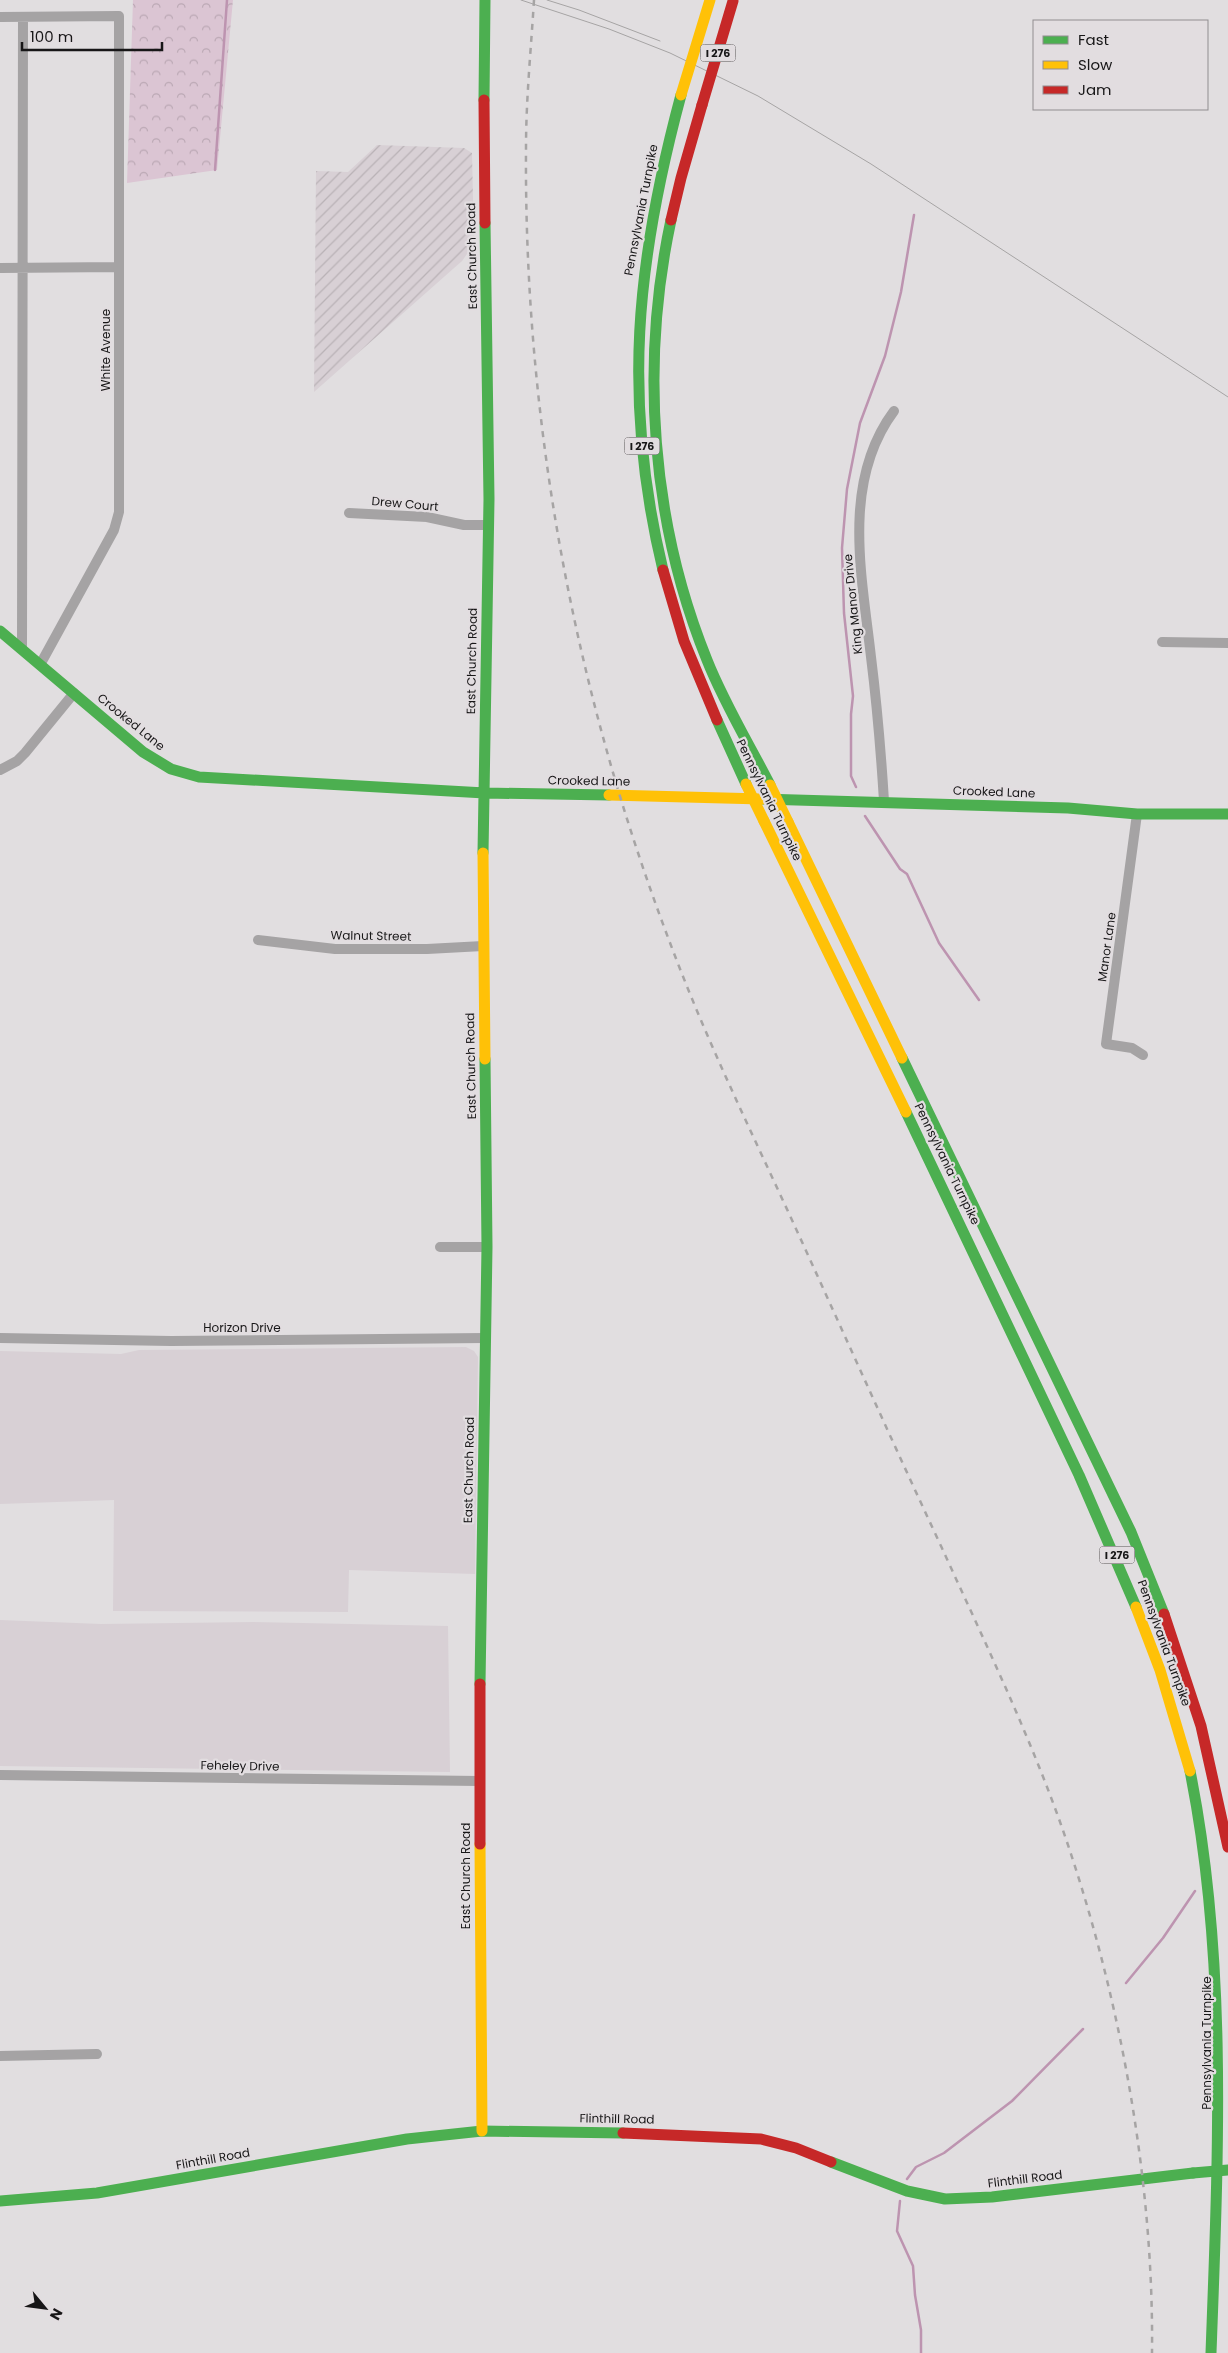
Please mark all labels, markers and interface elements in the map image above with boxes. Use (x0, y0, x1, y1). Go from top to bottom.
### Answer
scale bar (22, 20, 162, 52)
legend (1033, 20, 1208, 110)
text: 100 m (30, 26, 73, 47)
text: Fast (1078, 29, 1109, 50)
road number: I 276 (700, 44, 736, 62)
text: Slow (1078, 54, 1113, 75)
text: Jam (1078, 79, 1112, 100)
street label: Pennsylvania Turnpike (619, 143, 662, 277)
street label: East Church Road (462, 203, 481, 309)
street label: White Avenue (97, 309, 114, 391)
road number: I 276 (624, 438, 660, 454)
street label: Drew Court (371, 492, 439, 515)
street label: King Manor Drive (839, 553, 866, 655)
street label: East Church Road (462, 608, 481, 714)
street label: Crooked Lane (94, 689, 169, 754)
street label: Pennsylvania Turnpike (733, 736, 806, 864)
street label: Crooked Lane (548, 771, 630, 790)
street label: Crooked Lane (953, 782, 1036, 801)
street label: Manor Lane (1093, 911, 1120, 983)
street label: Walnut Street (330, 926, 412, 945)
street label: East Church Road (461, 1013, 480, 1119)
street label: Pennsylvania Turnpike (911, 1100, 984, 1228)
street label: Horizon Drive (203, 1319, 281, 1336)
street label: East Church Road (459, 1417, 478, 1523)
road number: I 276 (1100, 1546, 1134, 1564)
street label: Pennsylvania Turnpike (1134, 1577, 1195, 1708)
street label: Feheley Drive (200, 1756, 280, 1775)
street label: East Church Road (457, 1823, 474, 1929)
street label: Pennsylvania Turnpike (1198, 1976, 1215, 2110)
street label: Flinthill Road (579, 2109, 655, 2128)
street label: Flinthill Road (175, 2144, 251, 2173)
street label: Flinthill Road (987, 2165, 1063, 2192)
north arrow (20, 2283, 70, 2333)
text: N (45, 2305, 68, 2324)

